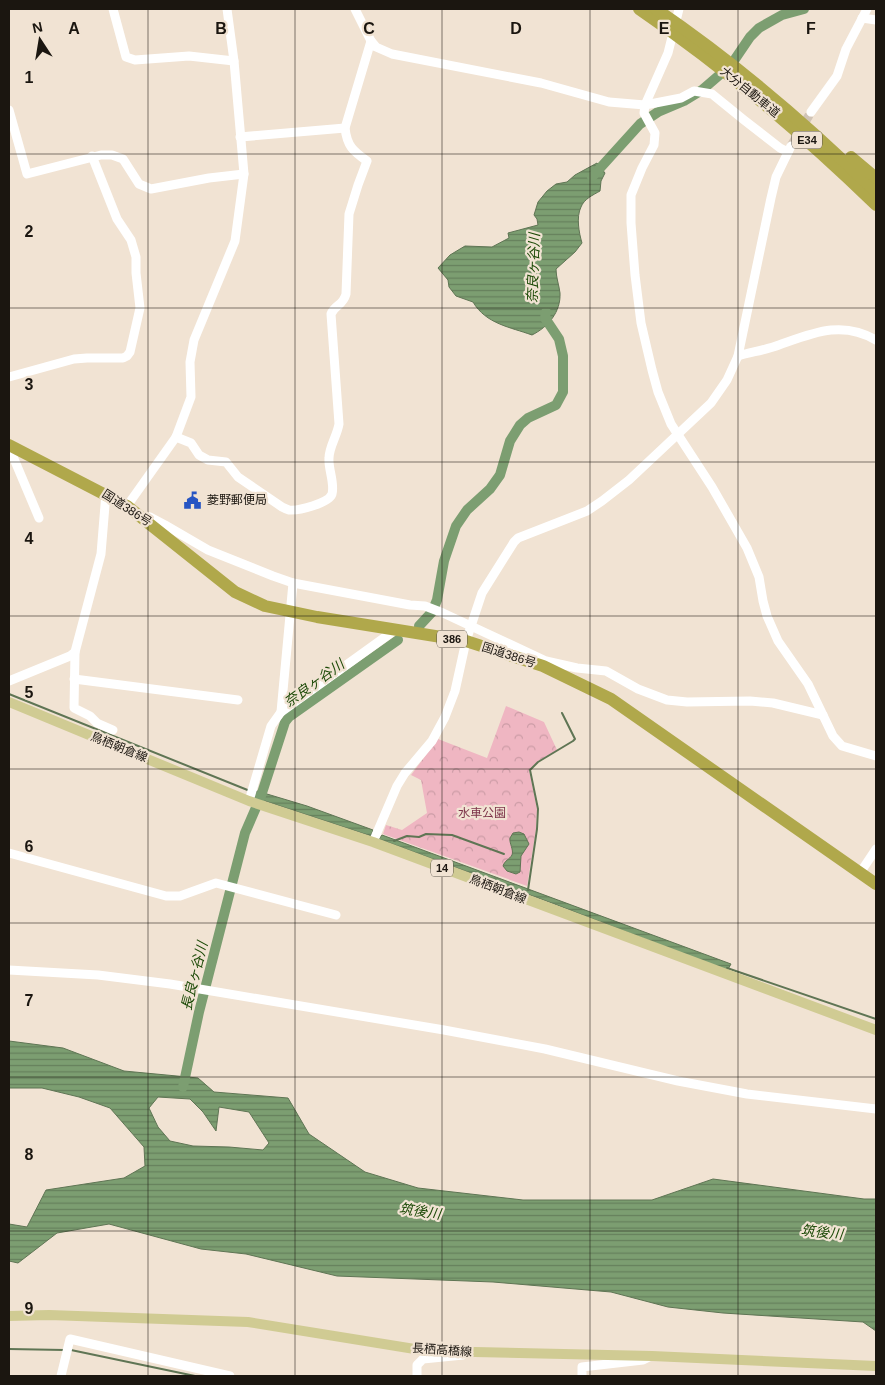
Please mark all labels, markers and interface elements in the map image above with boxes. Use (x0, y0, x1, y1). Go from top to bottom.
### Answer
north arrow (15, 15, 65, 65)
text: N (31, 18, 44, 36)
text: A (68, 20, 80, 37)
text: B (215, 20, 227, 37)
text: C (363, 20, 375, 37)
text: D (510, 20, 522, 37)
text: E (659, 20, 670, 37)
text: F (806, 20, 816, 37)
street label: 大分自動車道 (718, 64, 782, 120)
text: 1 (25, 69, 34, 86)
road number: E34 (792, 132, 822, 148)
text: 2 (25, 223, 34, 240)
water label: 奈良ヶ谷川 (524, 231, 542, 303)
text: 3 (25, 376, 34, 393)
street label: 国道386号 (100, 487, 154, 529)
public building icon: 菱野郵便局 (183, 490, 203, 510)
place label: 菱野郵便局 (207, 493, 267, 507)
text: 4 (25, 530, 34, 547)
road number: 386 (437, 630, 467, 648)
street label: 国道386号 (480, 640, 538, 670)
water label: 奈良ヶ谷川 (281, 655, 349, 710)
text: 5 (25, 684, 34, 701)
street label: 鳥栖朝倉線 (89, 729, 149, 765)
park label: 水車公園 (458, 806, 506, 820)
text: 6 (25, 838, 34, 855)
road number: 14 (431, 860, 453, 876)
street label: 鳥栖朝倉線 (467, 872, 529, 906)
water label: 長良ヶ谷川 (178, 938, 211, 1012)
text: 7 (25, 992, 34, 1009)
text: 8 (25, 1146, 34, 1163)
water label: 筑後川 (398, 1200, 444, 1222)
water label: 筑後川 (800, 1222, 846, 1242)
text: 9 (25, 1300, 34, 1317)
street label: 長栖高橋線 (412, 1341, 472, 1359)

